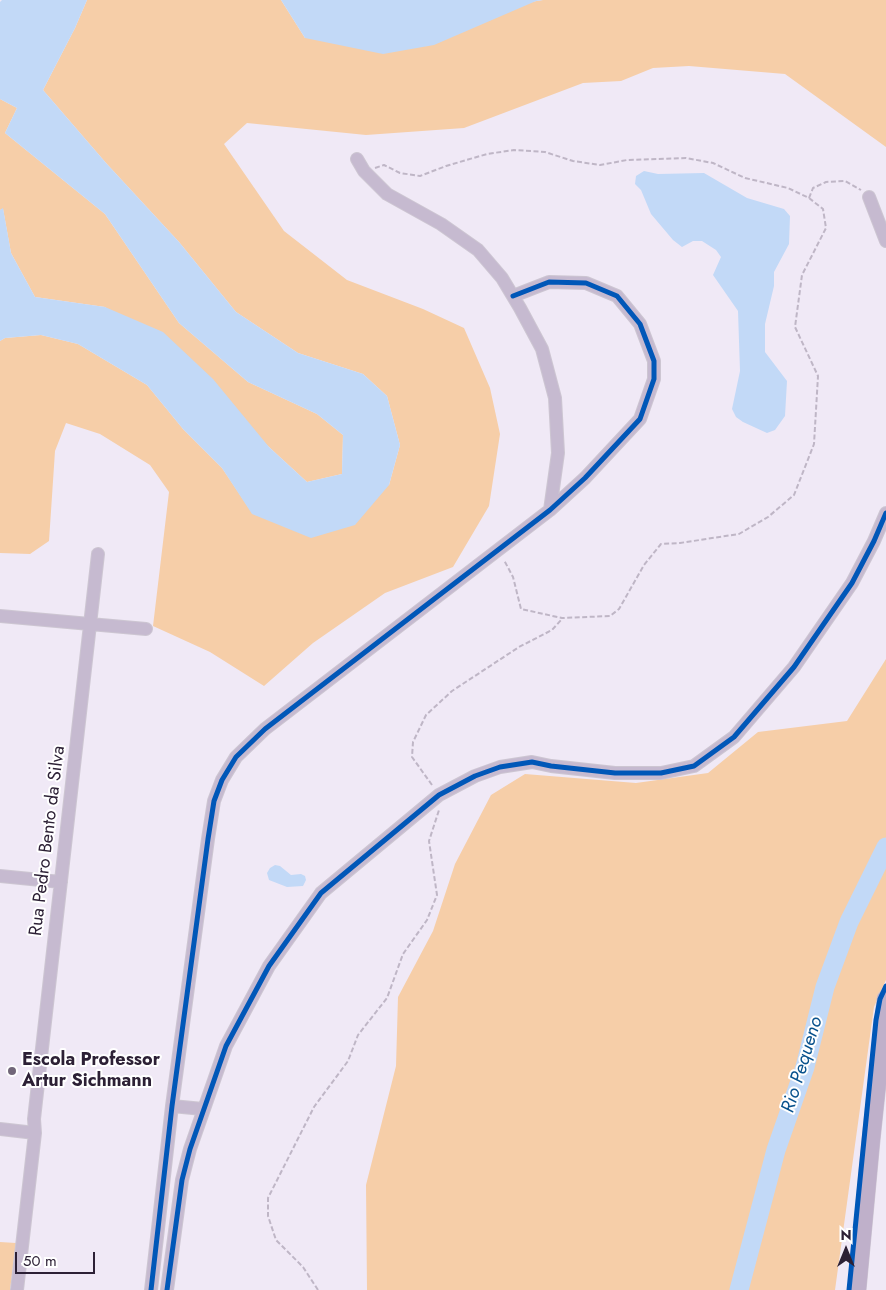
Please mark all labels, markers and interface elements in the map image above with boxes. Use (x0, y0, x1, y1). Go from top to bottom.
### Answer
street label: Rua Pedro Bento da Silva (26, 745, 70, 937)
water label: Rio Pequeno (778, 1014, 828, 1116)
place label: Escola Professor Artur Sichmann (22, 1050, 160, 1092)
marker: Escola Professor Artur Sichmann (6, 1065, 18, 1077)
north arrow (821, 1225, 871, 1275)
text: N (840, 1225, 852, 1245)
scale bar (18, 1242, 98, 1274)
text: 50 m (23, 1250, 57, 1272)

